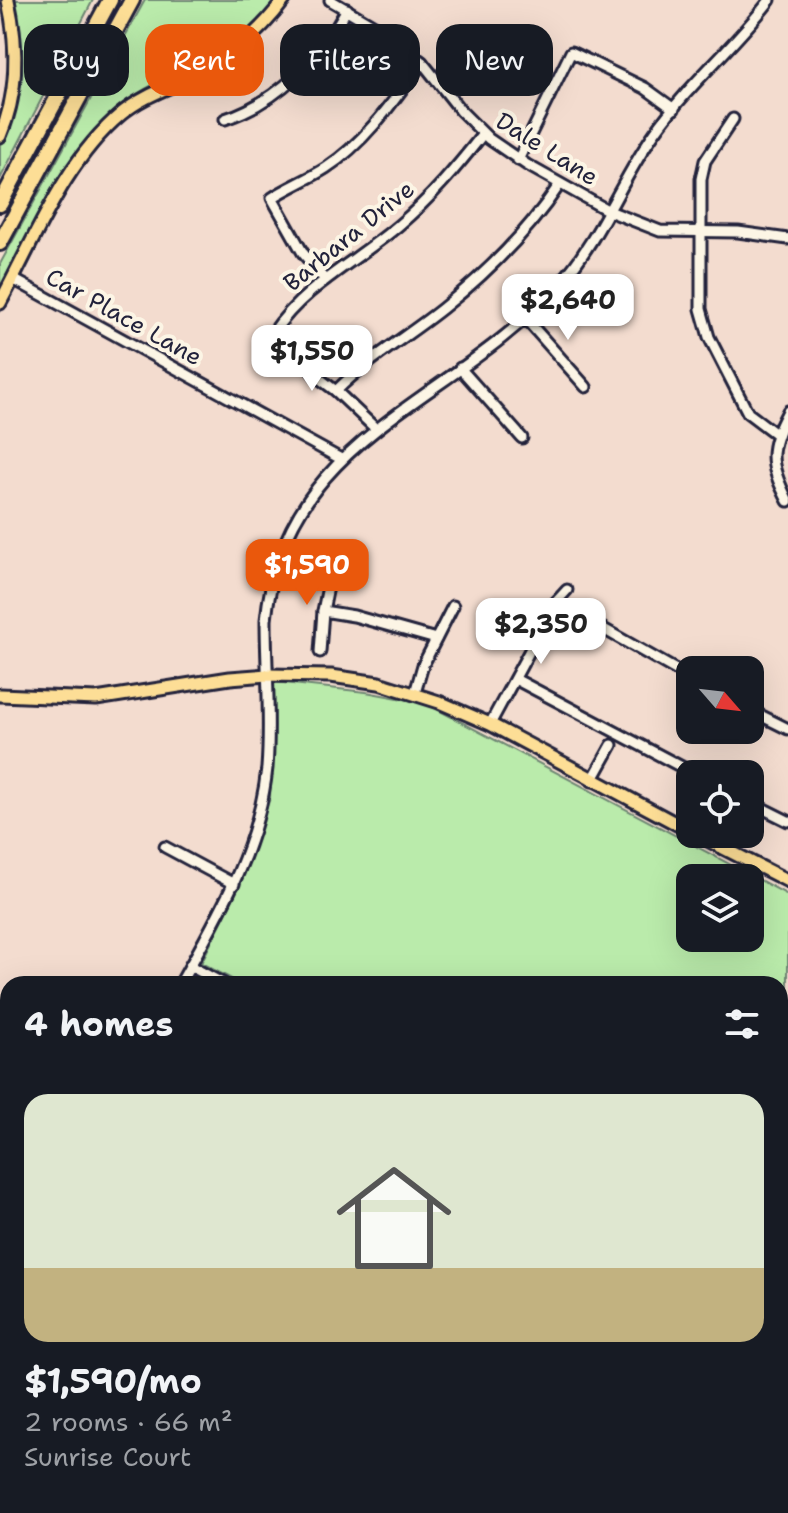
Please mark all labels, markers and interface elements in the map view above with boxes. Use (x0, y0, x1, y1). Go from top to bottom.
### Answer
chip: Buy (24, 24, 129, 96)
chip: Rent (145, 24, 264, 96)
chip: Filters (280, 24, 420, 96)
chip: New (436, 24, 553, 96)
street label: Dale Lane (490, 105, 604, 193)
street label: Barbara Drive (277, 173, 421, 299)
street label: Car Place Lane (40, 261, 208, 373)
pin: $2,640 (503, 274, 633, 342)
text: $2,640 (520, 282, 616, 317)
pin: $1,550 (247, 325, 377, 393)
text: $1,550 (269, 333, 355, 368)
pin: $1,590 (242, 539, 372, 607)
text: $1,590 (264, 547, 350, 582)
pin: $2,350 (476, 598, 606, 666)
text: $2,350 (494, 606, 588, 641)
north arrow (676, 656, 764, 744)
map controls (676, 656, 764, 952)
button: locate (676, 760, 764, 848)
button: layers (676, 864, 764, 952)
text: 4 homes (24, 1001, 173, 1047)
icon: filters (720, 1002, 764, 1046)
icon: home (322, 1146, 466, 1290)
text: $1,590/mo (24, 1358, 202, 1404)
text: 2 rooms · 66 m² (24, 1404, 233, 1439)
text: Sunrise Court (24, 1439, 191, 1474)

